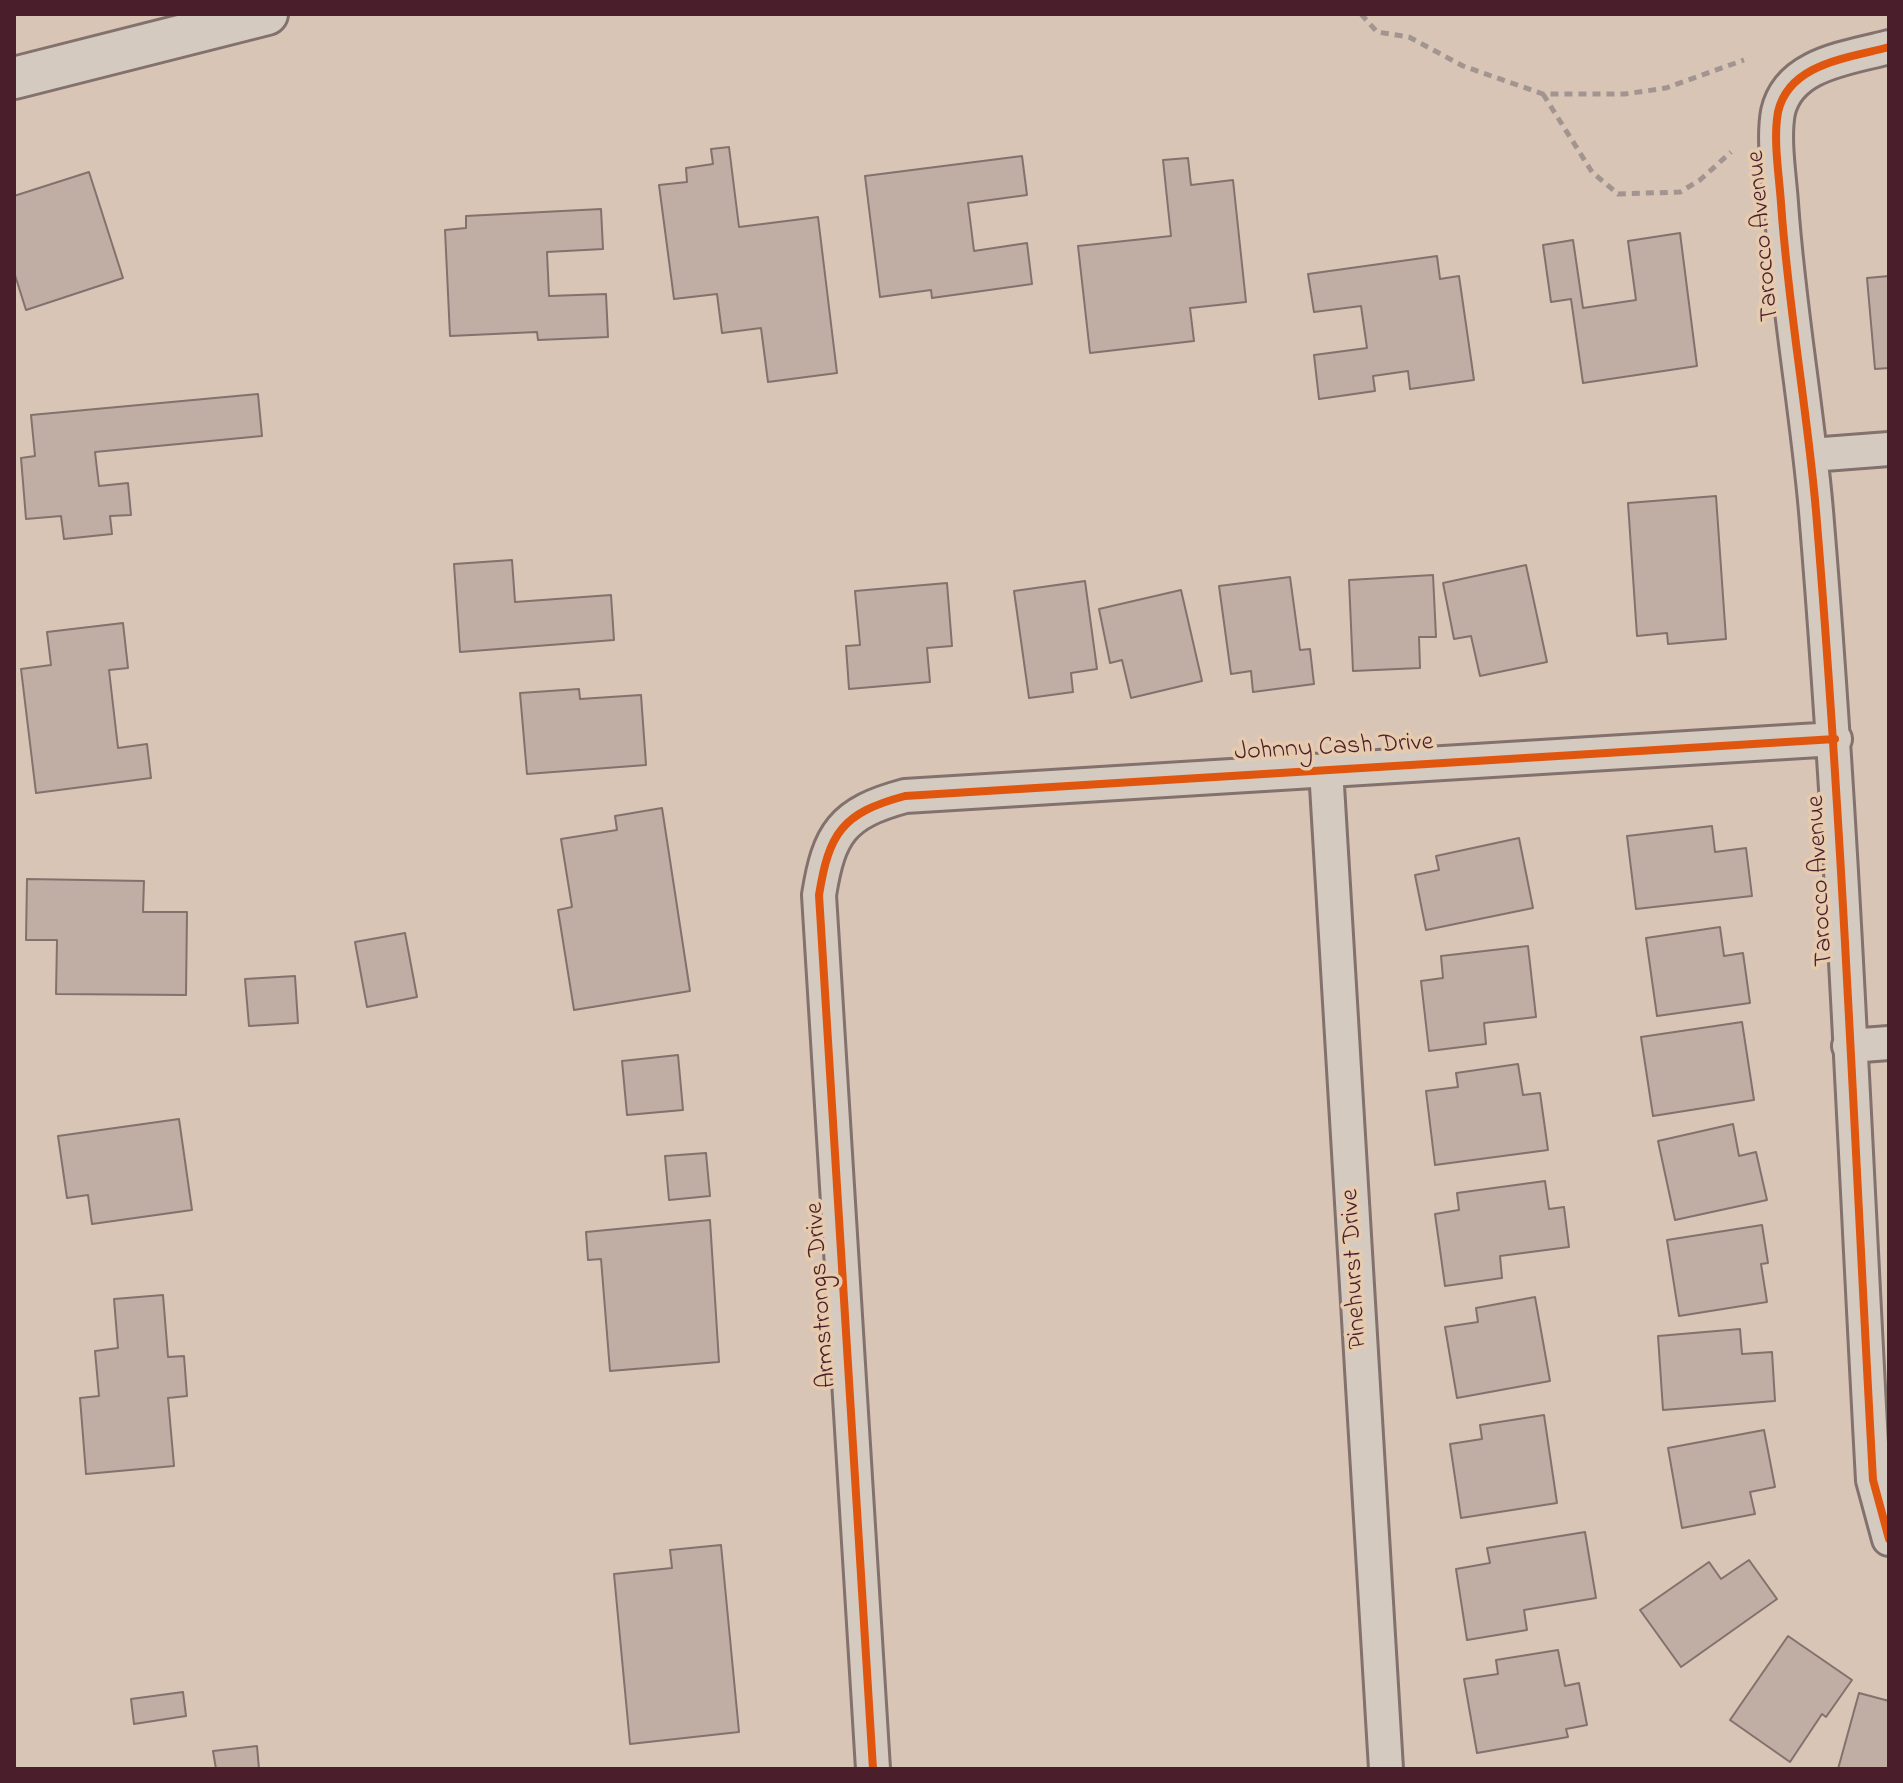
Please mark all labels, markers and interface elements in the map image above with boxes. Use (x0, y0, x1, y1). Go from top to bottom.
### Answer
street label: Tarocco Avenue (1742, 149, 1788, 323)
street label: Johnny Cash Drive (1234, 728, 1434, 770)
street label: Tarocco Avenue (1802, 795, 1842, 967)
street label: Pinehurst Drive (1336, 1188, 1376, 1350)
street label: Armstrongs Drive (801, 1201, 845, 1389)

